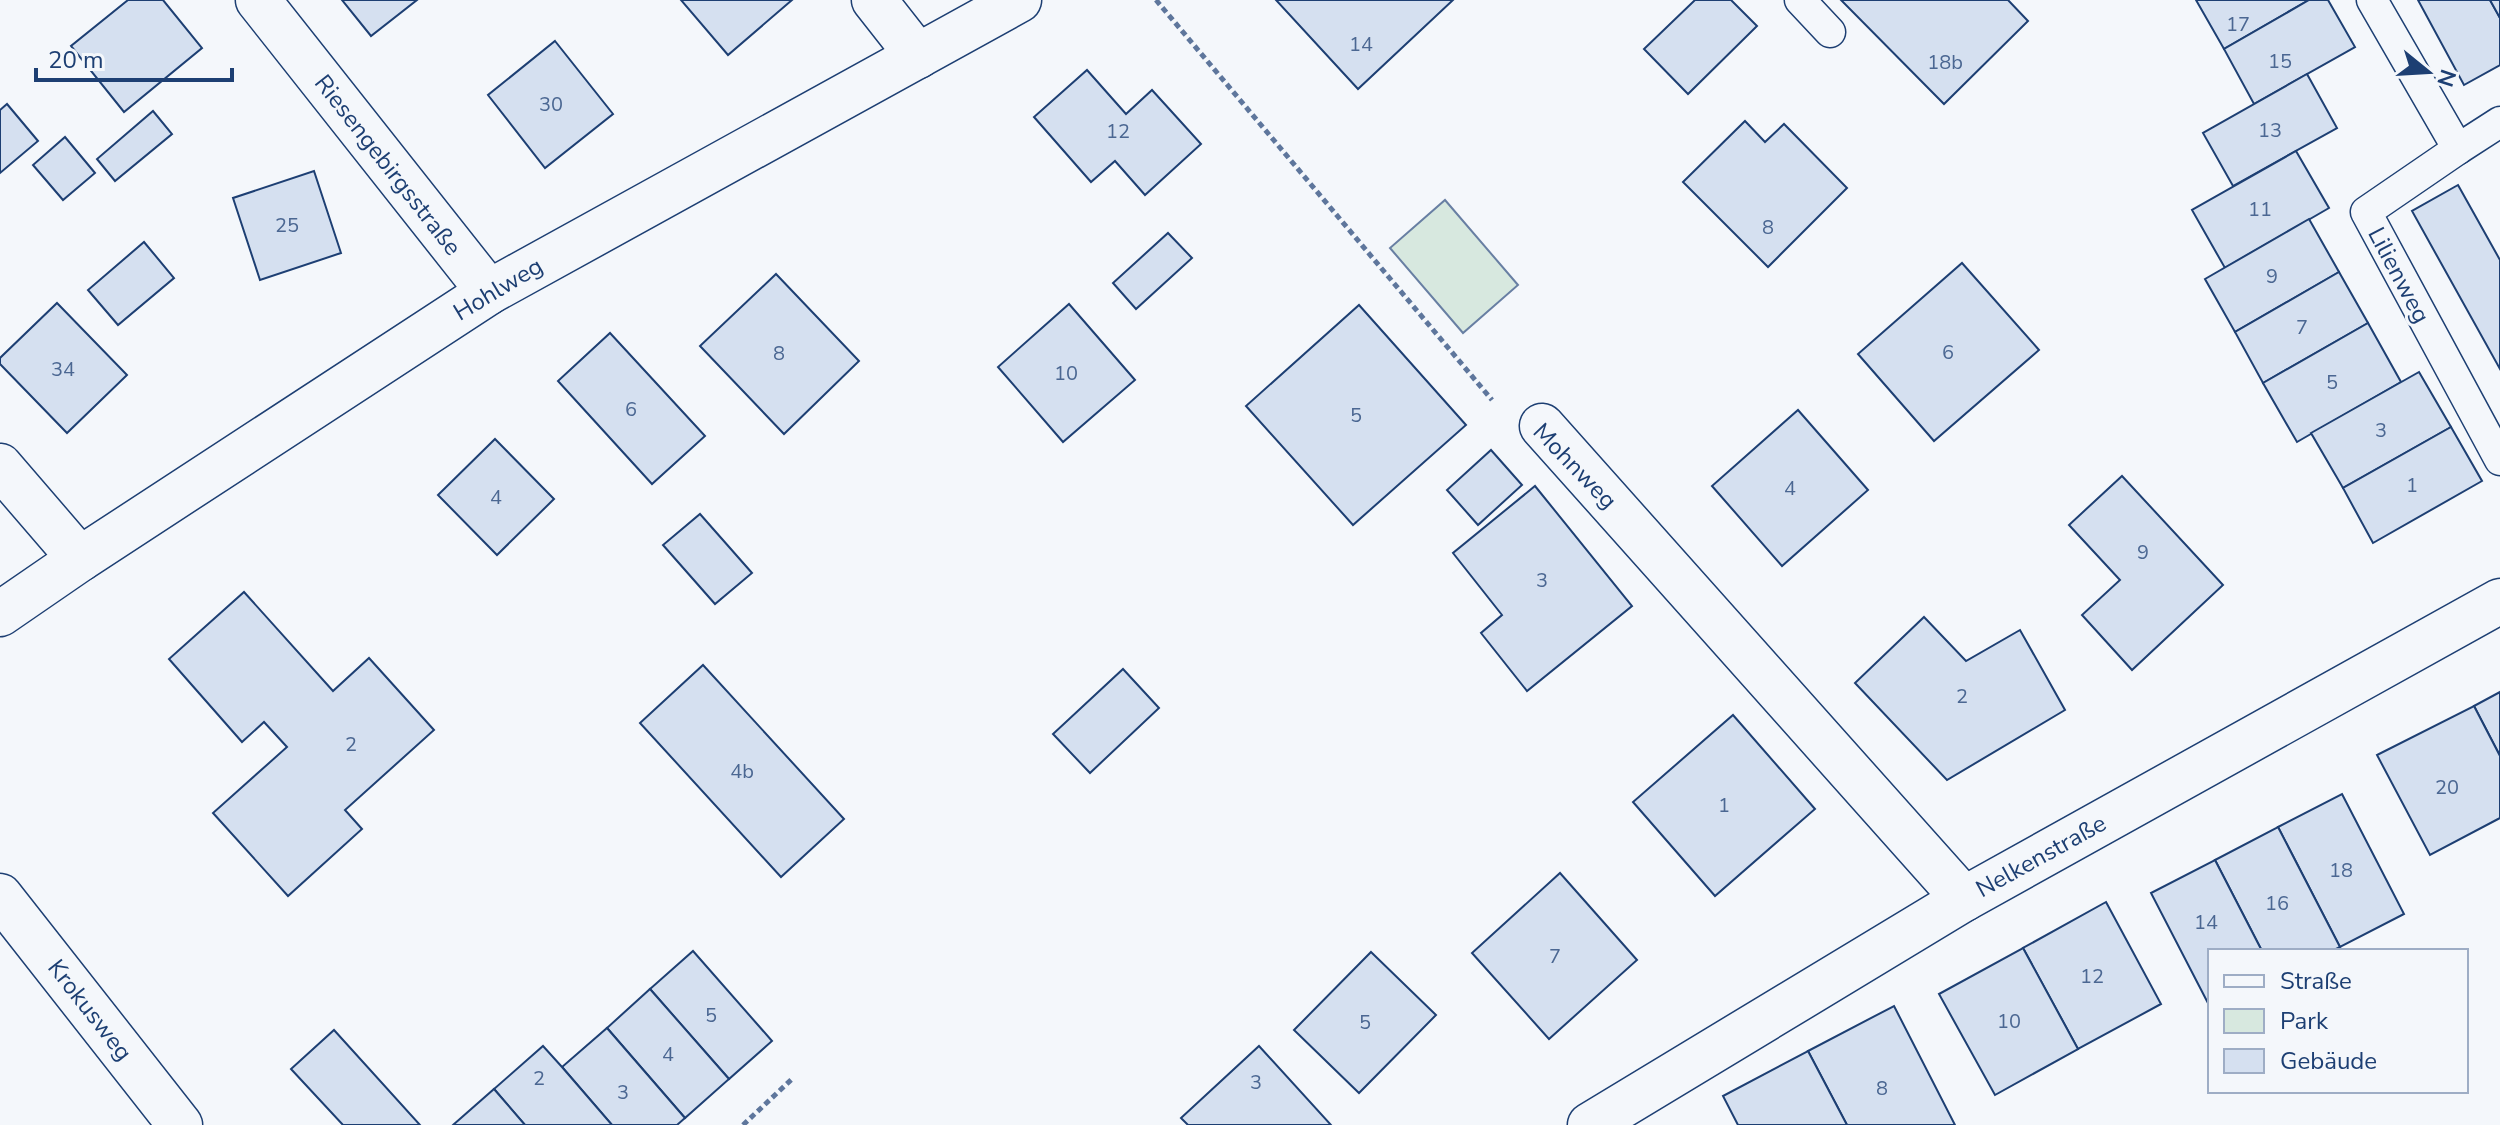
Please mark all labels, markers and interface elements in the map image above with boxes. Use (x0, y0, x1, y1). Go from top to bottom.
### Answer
house number: 17 (2226, 11, 2250, 38)
house number: 14 (1349, 31, 1373, 58)
scale bar (36, 32, 232, 82)
north arrow (2388, 32, 2468, 112)
text: 20 m (48, 44, 104, 76)
house number: 15 (2268, 48, 2292, 75)
house number: 18b (1927, 49, 1963, 76)
text: N (2429, 65, 2463, 90)
street label: Riesengebirgsstraße (307, 68, 469, 262)
house number: 30 (539, 91, 563, 118)
house number: 13 (2258, 117, 2282, 144)
house number: 12 (1106, 118, 1130, 145)
house number: 11 (2248, 196, 2272, 223)
house number: 25 (275, 212, 299, 239)
house number: 8 (1762, 214, 1774, 241)
street label: Lilienweg (2360, 221, 2438, 329)
street label: Hohlweg (447, 250, 549, 328)
house number: 9 (2266, 263, 2278, 290)
house number: 7 (2296, 314, 2308, 341)
house number: 6 (1942, 339, 1954, 366)
house number: 8 (773, 340, 785, 367)
house number: 34 (51, 356, 75, 383)
house number: 10 (1054, 360, 1078, 387)
house number: 5 (2326, 369, 2338, 396)
house number: 6 (625, 396, 637, 423)
house number: 5 (1350, 402, 1362, 429)
street label: Mohnweg (1526, 416, 1624, 516)
house number: 3 (2375, 417, 2387, 444)
house number: 1 (2406, 472, 2418, 499)
house number: 4 (1784, 475, 1796, 502)
house number: 4 (490, 484, 502, 511)
house number: 9 (2137, 539, 2149, 566)
house number: 3 (1536, 567, 1548, 594)
house number: 2 (1956, 683, 1968, 710)
house number: 2 (345, 731, 357, 758)
house number: 4b (730, 758, 754, 785)
house number: 20 (2435, 774, 2459, 801)
house number: 1 (1718, 792, 1730, 819)
street label: Nelkenstraße (1970, 807, 2112, 905)
house number: 18 (2329, 857, 2353, 884)
house number: 16 (2265, 890, 2289, 917)
house number: 14 (2194, 909, 2218, 936)
house number: 7 (1549, 943, 1561, 970)
legend (2208, 949, 2468, 1093)
street label: Krokusweg (40, 953, 140, 1067)
house number: 12 (2080, 963, 2104, 990)
text: Straße (2280, 965, 2352, 997)
house number: 5 (705, 1002, 717, 1029)
text: Park (2280, 1005, 2329, 1037)
house number: 10 (1997, 1008, 2021, 1035)
house number: 5 (1359, 1009, 1371, 1036)
house number: 4 (662, 1041, 674, 1068)
text: Gebäude (2280, 1045, 2377, 1077)
house number: 2 (533, 1065, 545, 1092)
house number: 3 (1250, 1069, 1262, 1096)
house number: 8 (1876, 1075, 1888, 1102)
house number: 3 (617, 1079, 629, 1106)

